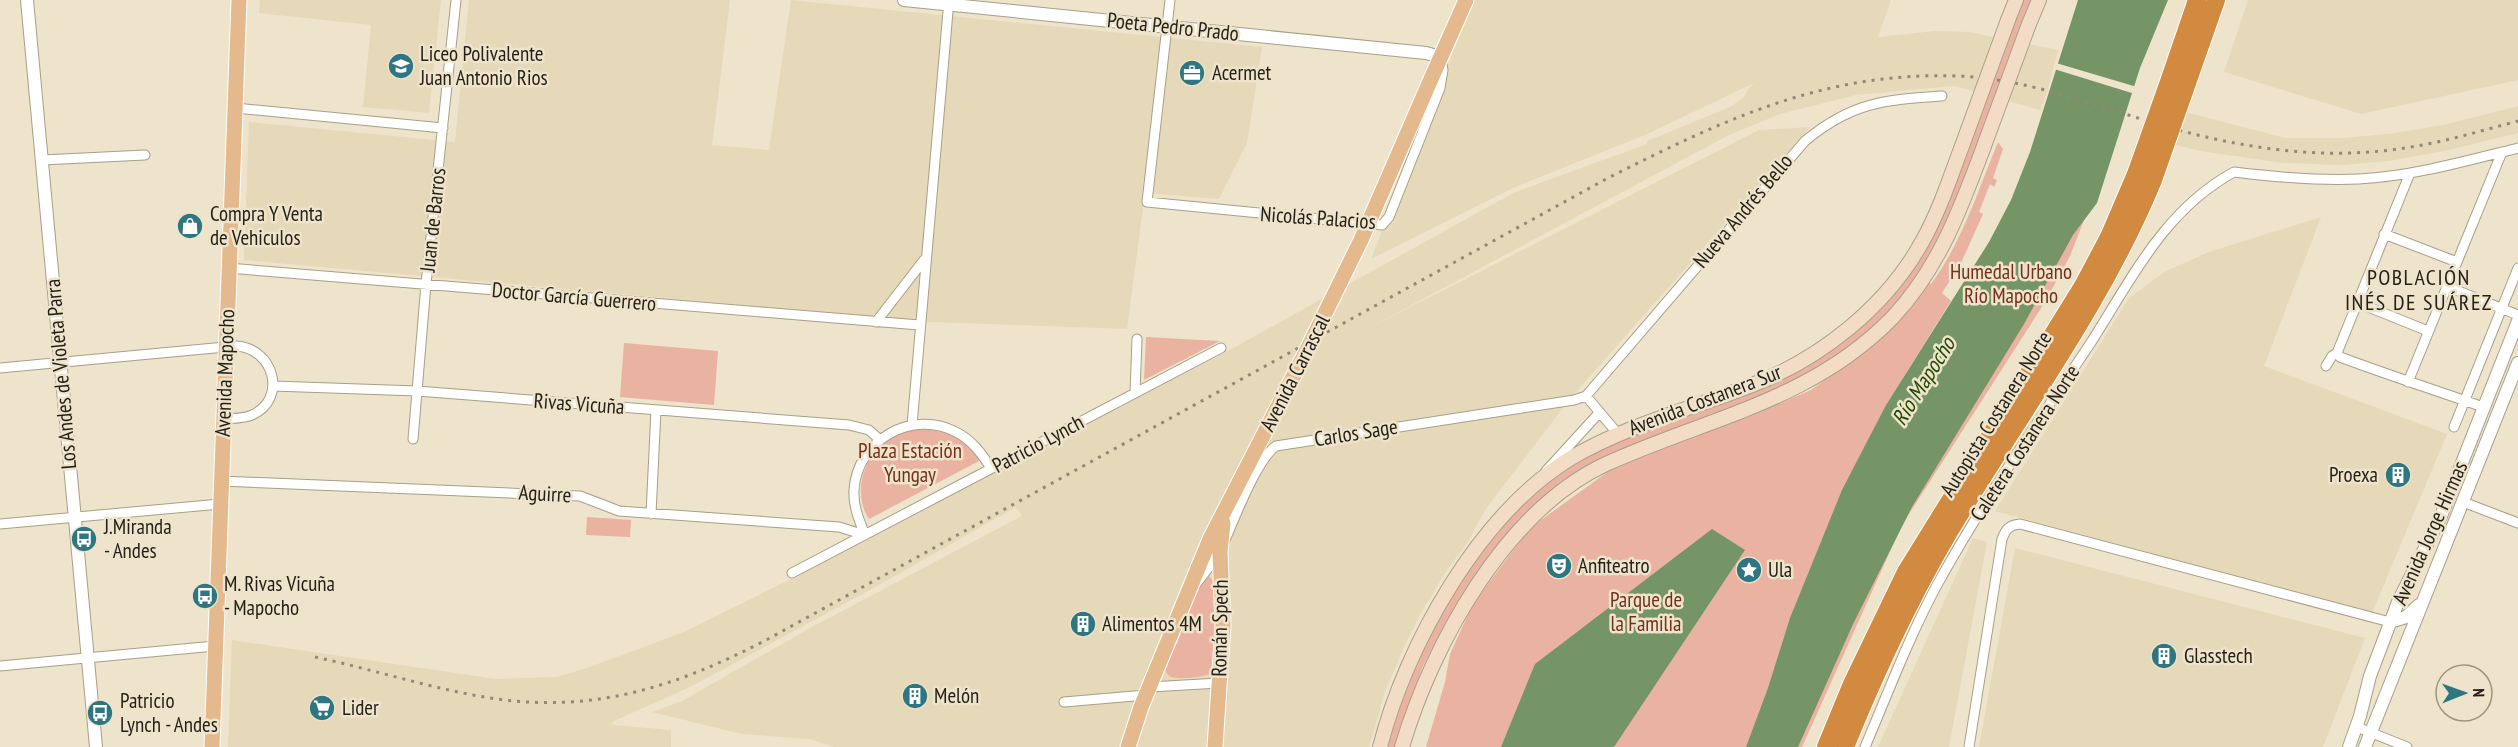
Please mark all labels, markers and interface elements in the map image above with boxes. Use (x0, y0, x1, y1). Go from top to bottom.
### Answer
street label: Poeta Pedro Prado (1106, 6, 1240, 47)
place label: Liceo Polivalente Juan Antonio Rios (419, 40, 548, 91)
school or university icon: Liceo Polivalente Juan Antonio Rios (386, 51, 416, 81)
office icon: Acermet (1177, 58, 1207, 88)
place label: Acermet (1212, 59, 1272, 86)
street label: Nueva Andrés Bello (1687, 148, 1798, 273)
street label: Juan de Barros (414, 167, 451, 274)
place label: Compra Y Venta de Vehiculos (210, 200, 323, 251)
street label: Nicolás Palacios (1259, 200, 1377, 235)
shop icon: Compra Y Venta de Vehiculos (175, 211, 205, 241)
park label: Humedal Urbano Río Mapocho (1950, 258, 2072, 309)
district label: POBLACIÓN INÉS DE SUÁREZ (2345, 263, 2493, 316)
street label: Doctor García Guerrero (491, 276, 657, 317)
street label: Los Andes de Violeta Parra (39, 278, 82, 470)
street label: Avenida Mapocho (209, 309, 240, 437)
street label: Avenida Carrascal (1254, 310, 1336, 436)
street label: Autopista Costanera Norte (1934, 326, 2057, 501)
water label: Río Mapocho (1885, 331, 1962, 430)
street label: Avenida Costanera Sur (1625, 358, 1785, 441)
street label: Caletera Costanera Norte (1964, 359, 2085, 526)
street label: Rivas Vicuña (533, 387, 625, 420)
street label: Patricio Lynch (987, 408, 1088, 479)
street label: Carlos Sage (1312, 413, 1400, 452)
park label: Plaza Estación Yungay (858, 437, 962, 488)
street label: Avenida Jorge Hirmas (2386, 457, 2473, 609)
building icon: Proexa (2383, 460, 2413, 490)
place label: Proexa (2329, 461, 2378, 488)
street label: Aguirre (518, 479, 572, 508)
place label: J.Miranda - Andes (103, 513, 172, 564)
bus stop icon: J.Miranda - Andes (69, 524, 99, 554)
theatre icon: Anfiteatro (1544, 551, 1574, 581)
place label: Anfiteatro (1578, 552, 1650, 579)
place icon: Ula (1734, 555, 1764, 585)
place label: Ula (1768, 556, 1792, 583)
place label: M. Rivas Vicuña - Mapocho (224, 570, 335, 621)
street label: Román Spech (1205, 579, 1234, 677)
bus stop icon: M. Rivas Vicuña - Mapocho (190, 581, 220, 611)
park label: Parque de la Familia (1610, 586, 1682, 637)
building icon: Alimentos 4M (1068, 609, 1098, 639)
place label: Alimentos 4M (1102, 610, 1202, 637)
building icon: Glasstech (2149, 641, 2179, 671)
place label: Glasstech (2184, 642, 2253, 669)
north arrow (2434, 663, 2494, 723)
building icon: Melón (900, 681, 930, 711)
place label: Melón (934, 682, 979, 709)
place label: Patricio Lynch - Andes (120, 687, 218, 738)
text: N (2469, 688, 2489, 697)
supermarket icon: Lider (307, 693, 337, 723)
place label: Lider (342, 694, 379, 721)
bus stop icon: Patricio Lynch - Andes (85, 698, 115, 728)

